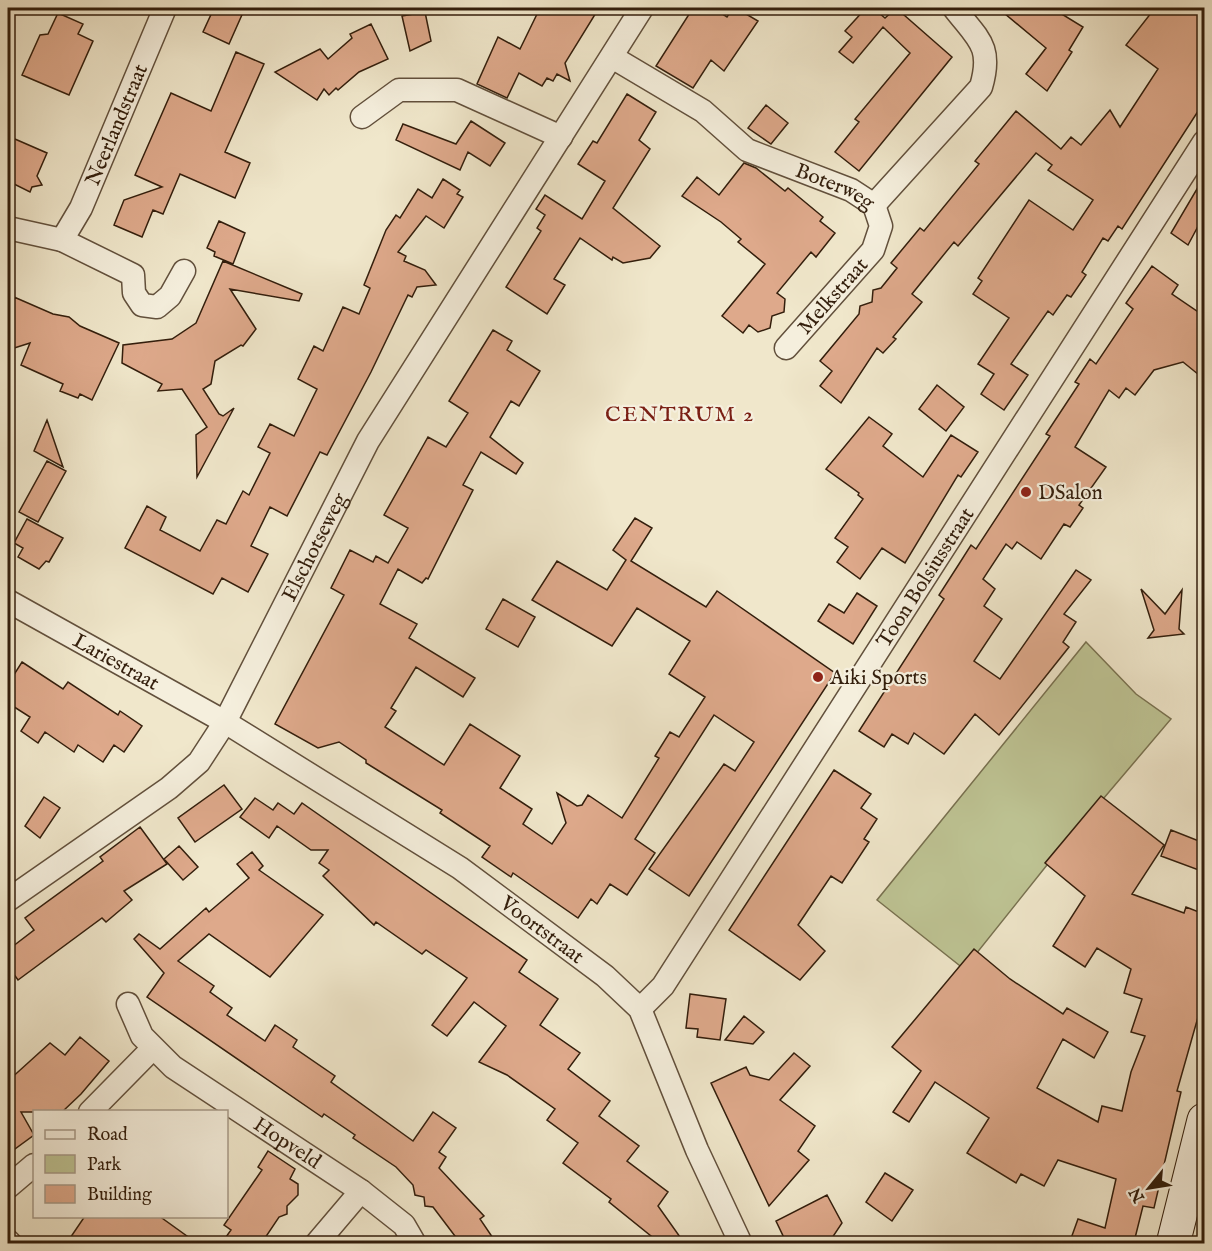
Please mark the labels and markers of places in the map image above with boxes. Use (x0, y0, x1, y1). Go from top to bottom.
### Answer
place label: DSalon (1038, 480, 1103, 507)
marker: DSalon (1019, 485, 1033, 499)
place label: Aiki Sports (829, 665, 927, 692)
marker: Aiki Sports (811, 670, 825, 684)

